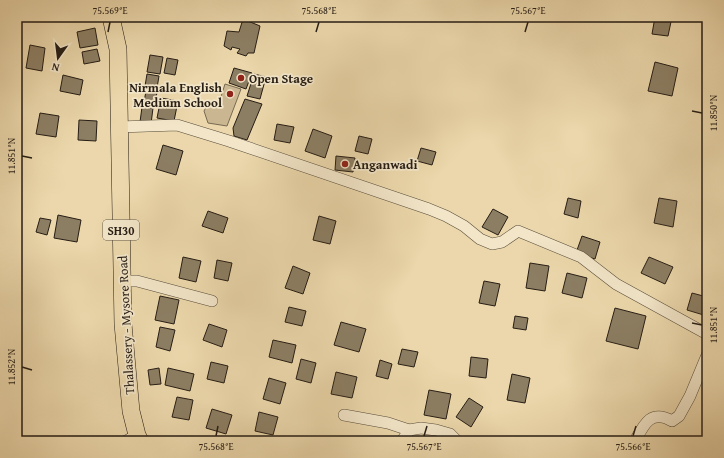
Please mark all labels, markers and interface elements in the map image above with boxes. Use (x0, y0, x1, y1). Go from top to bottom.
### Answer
text: 75.569°E (92, 3, 128, 18)
text: 75.568°E (301, 3, 337, 18)
text: 75.567°E (510, 3, 546, 18)
north arrow (38, 38, 78, 78)
text: N (49, 59, 61, 76)
place label: Open Stage (249, 69, 313, 88)
marker: Open Stage (236, 73, 246, 83)
place label: Nirmala English Medium School (129, 78, 222, 112)
marker: Nirmala English Medium School (225, 89, 235, 99)
text: 11.850°N (706, 94, 721, 131)
text: 11.851°N (4, 137, 19, 174)
place label: Anganwadi (353, 155, 418, 174)
marker: Anganwadi (340, 159, 350, 169)
road number: SH30 (103, 220, 139, 240)
street label: Thalassery - Mysore Road (113, 255, 139, 395)
text: 11.851°N (706, 306, 721, 343)
text: 11.852°N (4, 348, 19, 385)
text: 75.568°E (198, 439, 234, 454)
text: 75.567°E (406, 439, 442, 454)
text: 75.566°E (615, 439, 651, 454)

